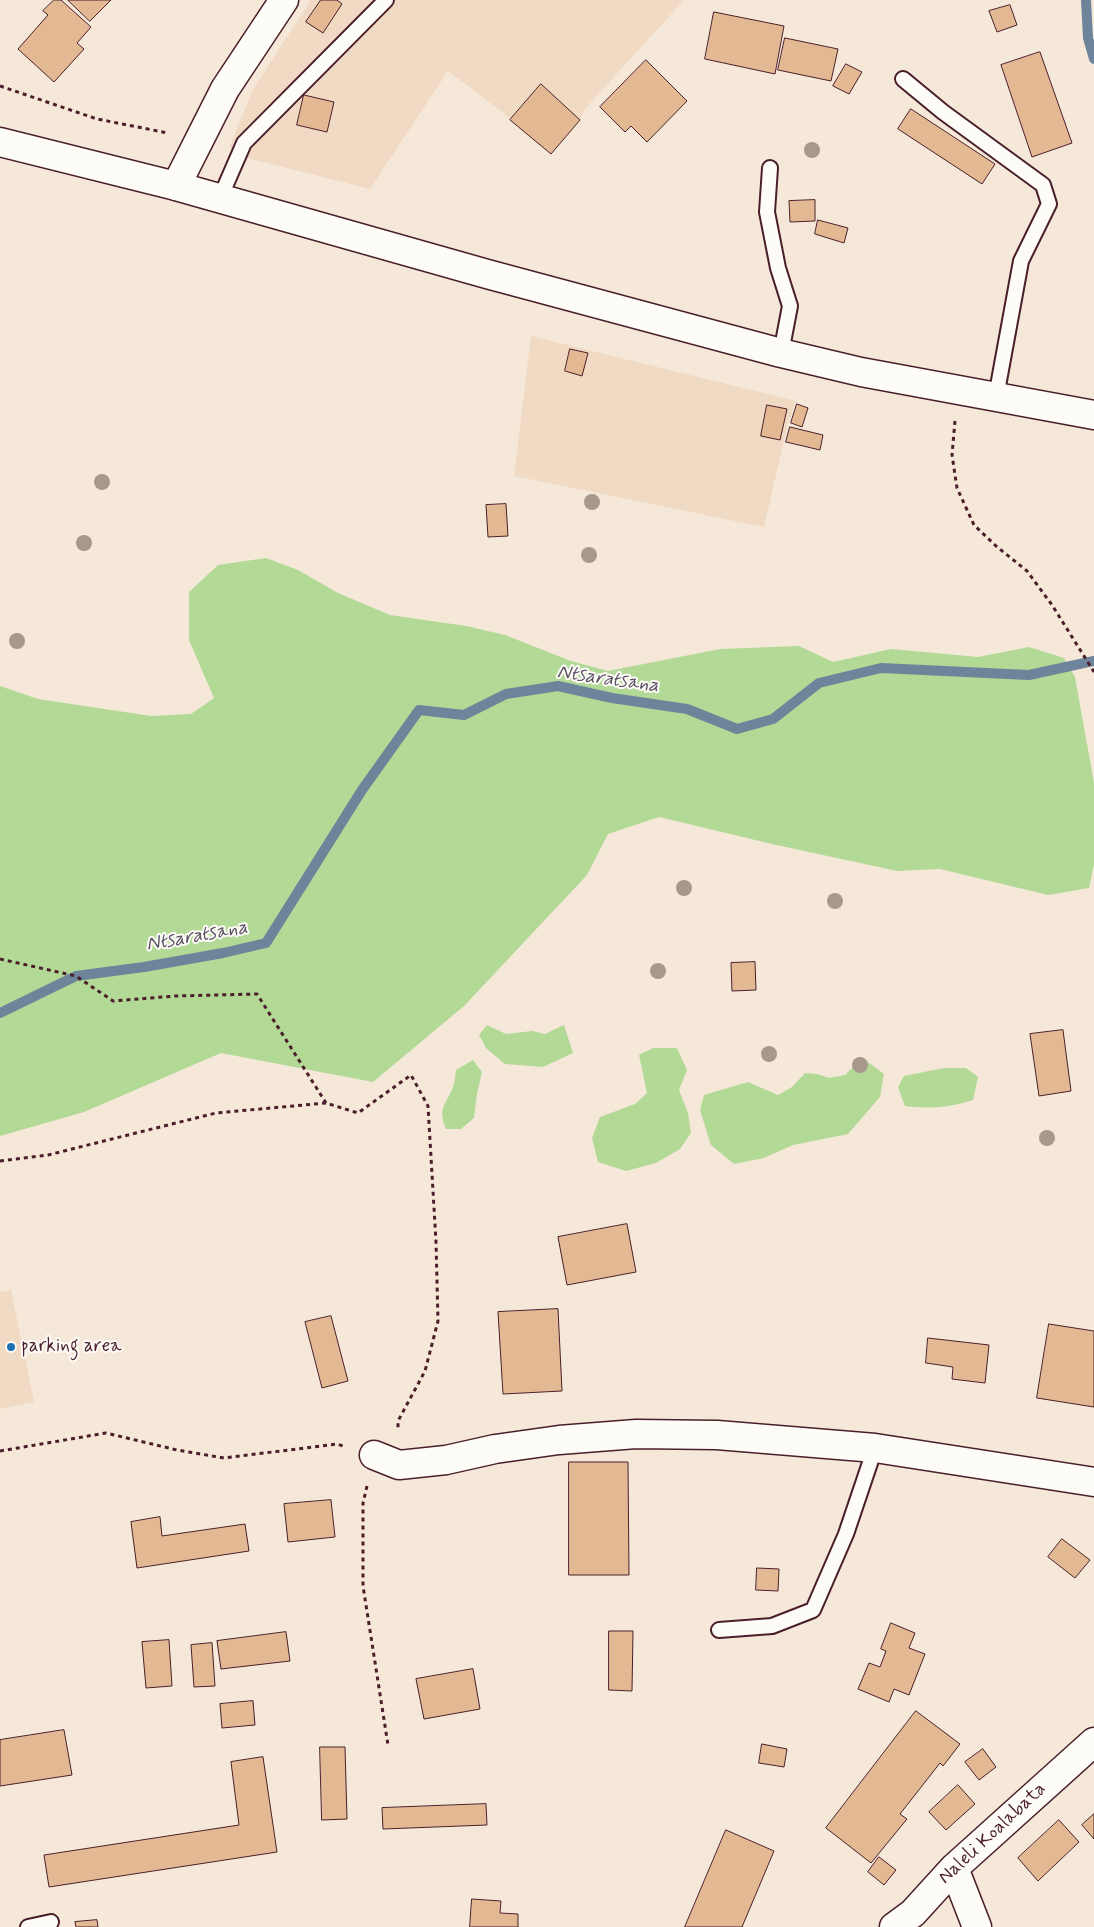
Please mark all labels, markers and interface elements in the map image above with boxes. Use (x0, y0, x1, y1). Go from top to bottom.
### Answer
water label: Ntsaratsana (556, 661, 660, 699)
water label: Ntsaratsana (144, 916, 250, 958)
place label: parking area (21, 1336, 122, 1358)
marker: parking area (5, 1341, 17, 1353)
street label: Naleli Koalabata (935, 1778, 1051, 1890)

